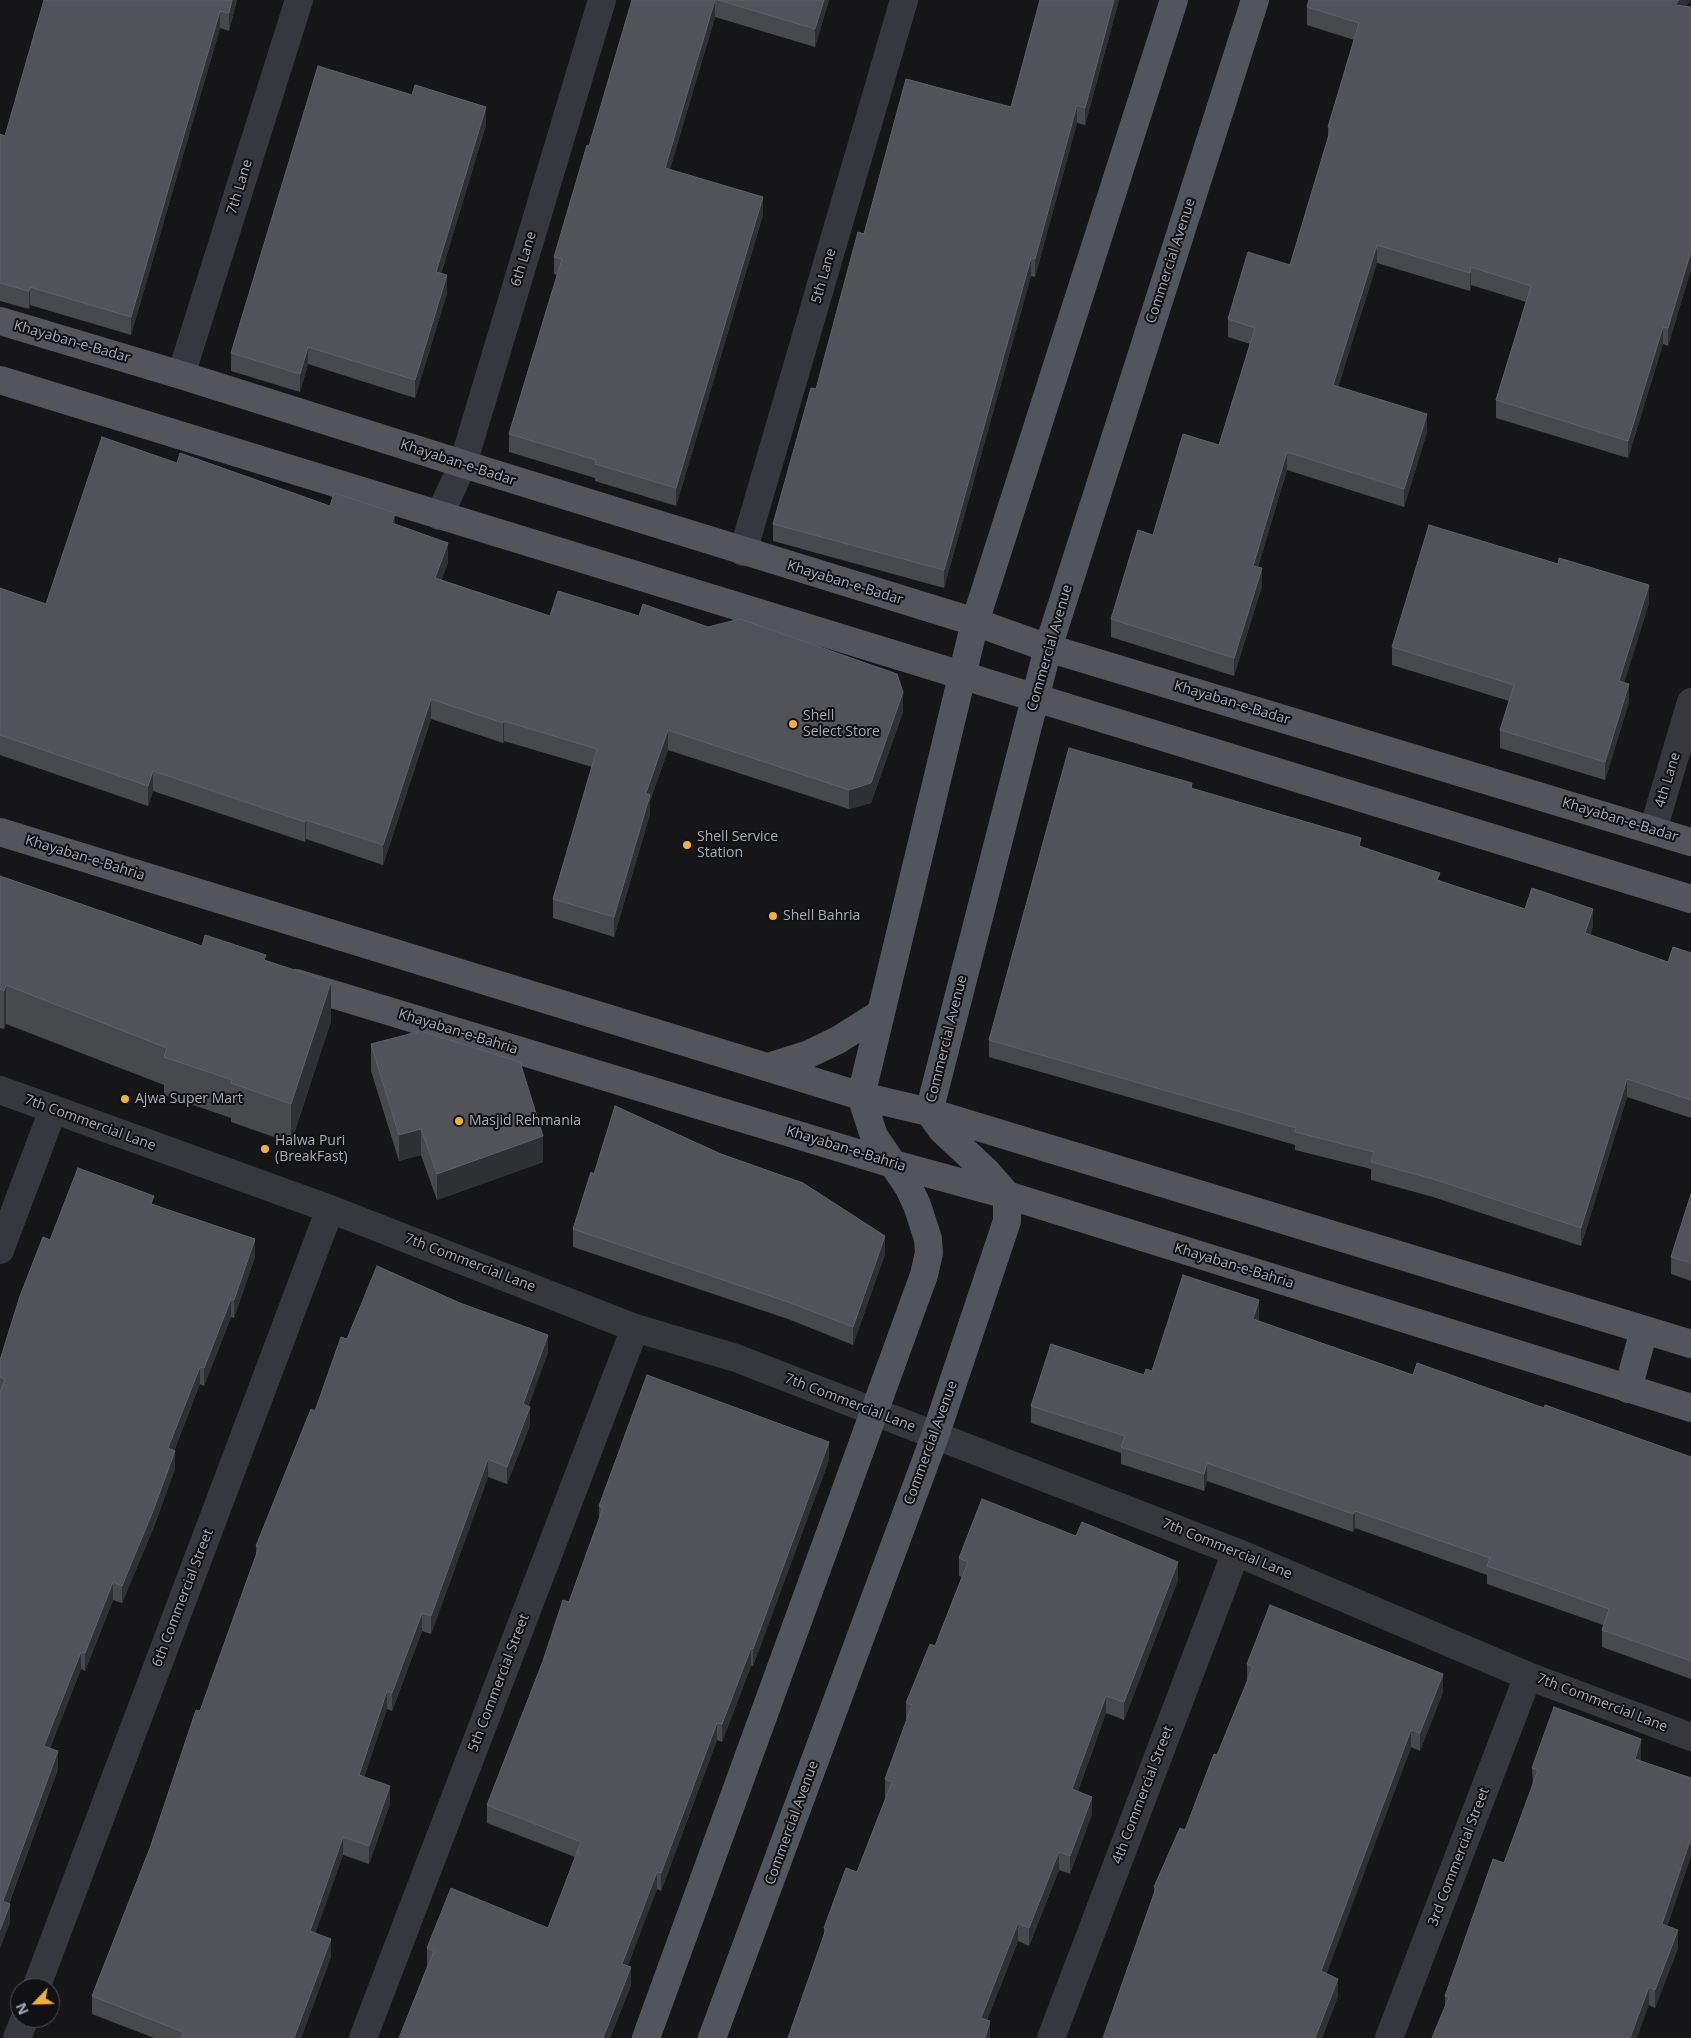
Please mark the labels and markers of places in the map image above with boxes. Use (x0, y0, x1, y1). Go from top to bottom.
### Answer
place label: Shell Select Store (803, 708, 880, 740)
marker: Shell Select Store (787, 718, 799, 730)
place label: Shell Service Station (697, 829, 778, 862)
marker: Shell Service Station (681, 839, 693, 851)
place label: Shell Bahria (783, 908, 860, 924)
marker: Shell Bahria (767, 910, 779, 922)
place label: Ajwa Super Mart (135, 1091, 243, 1107)
marker: Ajwa Super Mart (119, 1093, 131, 1105)
place label: Masjid Rehmania (469, 1113, 581, 1129)
marker: Masjid Rehmania (453, 1115, 465, 1127)
place label: Halwa Puri (BreakFast) (275, 1133, 348, 1166)
marker: Halwa Puri (BreakFast) (259, 1143, 271, 1155)

